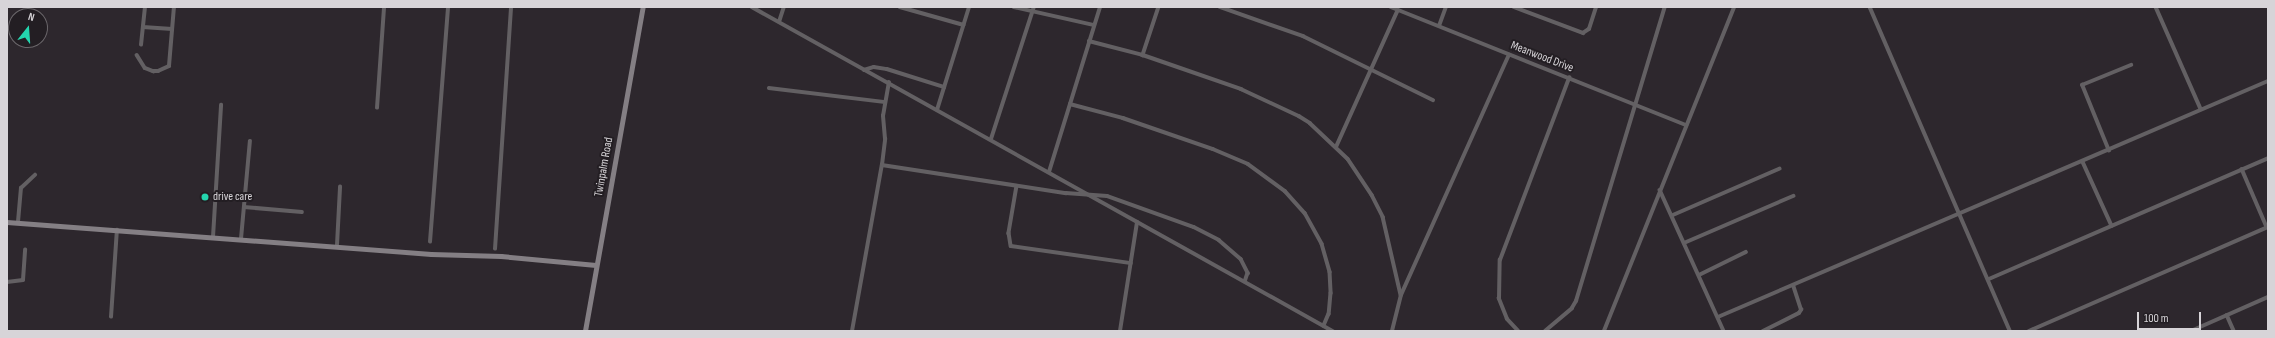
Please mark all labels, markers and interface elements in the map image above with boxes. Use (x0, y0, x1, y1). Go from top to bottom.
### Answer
north arrow (8, 8, 48, 48)
text: N (27, 10, 36, 24)
street label: Meanwood Drive (1509, 38, 1575, 76)
street label: Twinpalm Road (592, 136, 616, 198)
place label: drive care (213, 190, 252, 204)
marker: drive care (200, 192, 210, 202)
scale bar (2139, 304, 2203, 330)
text: 100 m (2144, 311, 2169, 326)

